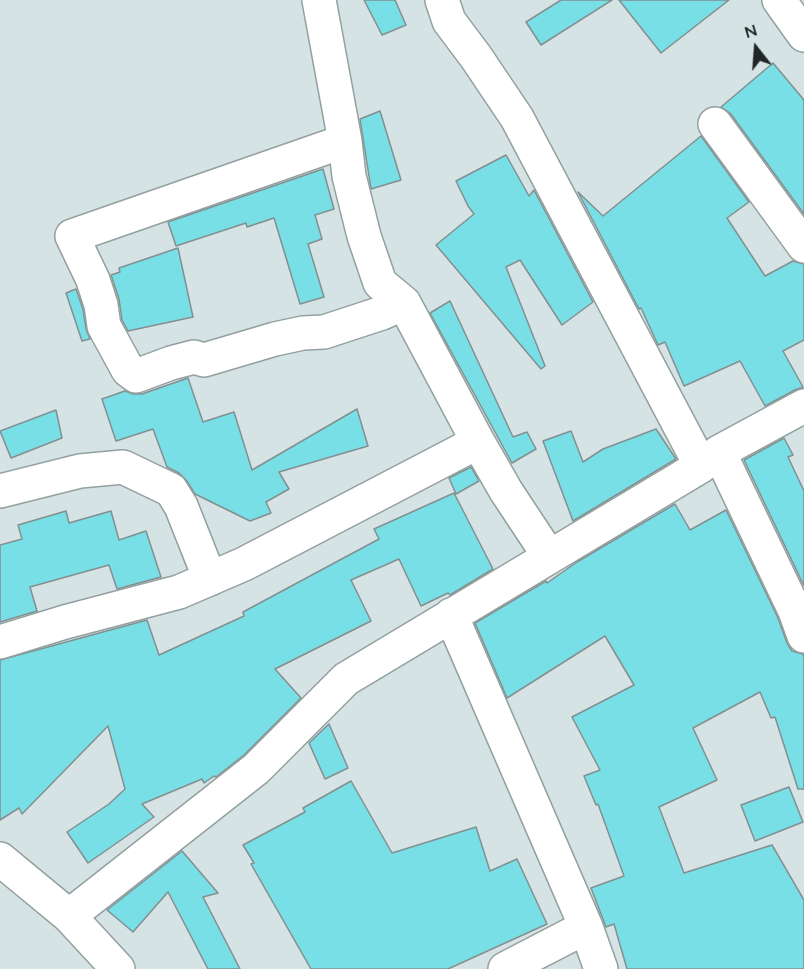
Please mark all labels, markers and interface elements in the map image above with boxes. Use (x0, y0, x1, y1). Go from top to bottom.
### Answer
north arrow (726, 18, 786, 78)
text: N (742, 19, 759, 41)

